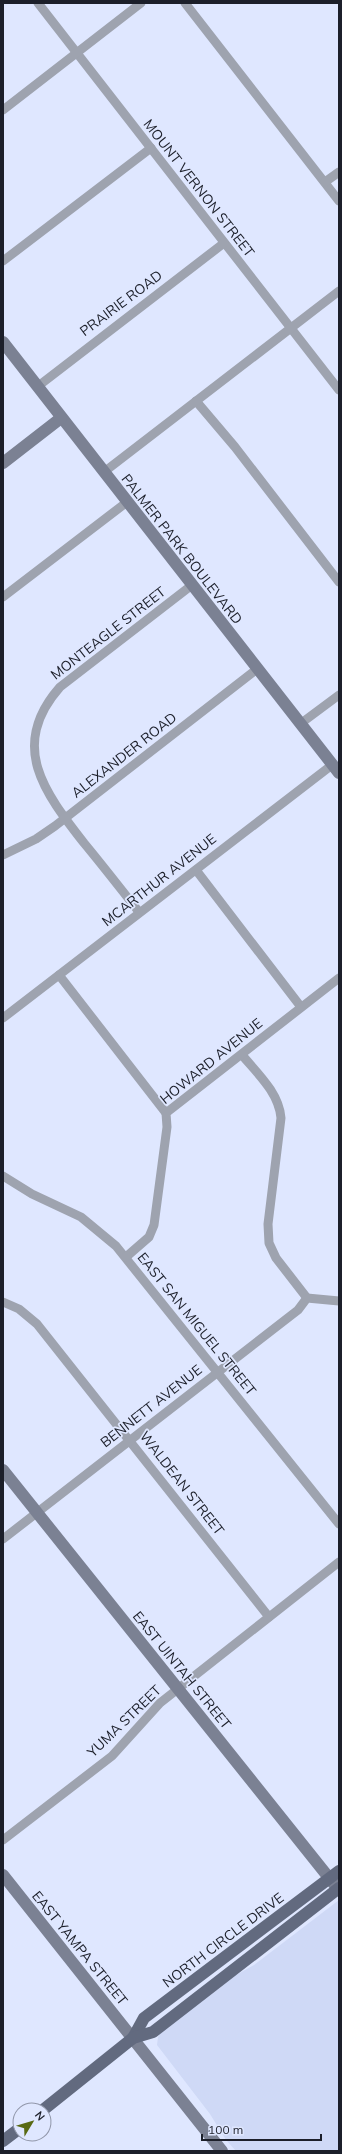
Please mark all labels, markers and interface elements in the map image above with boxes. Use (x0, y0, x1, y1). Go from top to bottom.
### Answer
street label: MOUNT VERNON STREET (140, 115, 259, 261)
street label: PRAIRIE ROAD (76, 266, 166, 340)
street label: PALMER PARK BOULEVARD (118, 470, 246, 628)
street label: MONTEAGLE STREET (47, 582, 170, 684)
street label: ALEXANDER ROAD (68, 708, 180, 802)
street label: MCARTHUR AVENUE (98, 830, 220, 930)
street label: HOWARD AVENUE (156, 1014, 266, 1108)
street label: EAST SAN MIGUEL STREET (134, 1249, 261, 1400)
street label: BENNETT AVENUE (97, 1361, 205, 1451)
street label: WALDEAN STREET (136, 1427, 229, 1539)
street label: EAST UINTAH STREET (129, 1607, 235, 1733)
street label: YUMA STREET (82, 1681, 165, 1762)
street label: EAST YAMPA STREET (28, 1887, 132, 2009)
street label: NORTH CIRCLE DRIVE (159, 1889, 287, 1991)
north arrow (12, 2102, 52, 2142)
text: N (32, 2108, 48, 2123)
scale bar (202, 2116, 321, 2142)
text: 100 m (208, 2122, 243, 2137)

